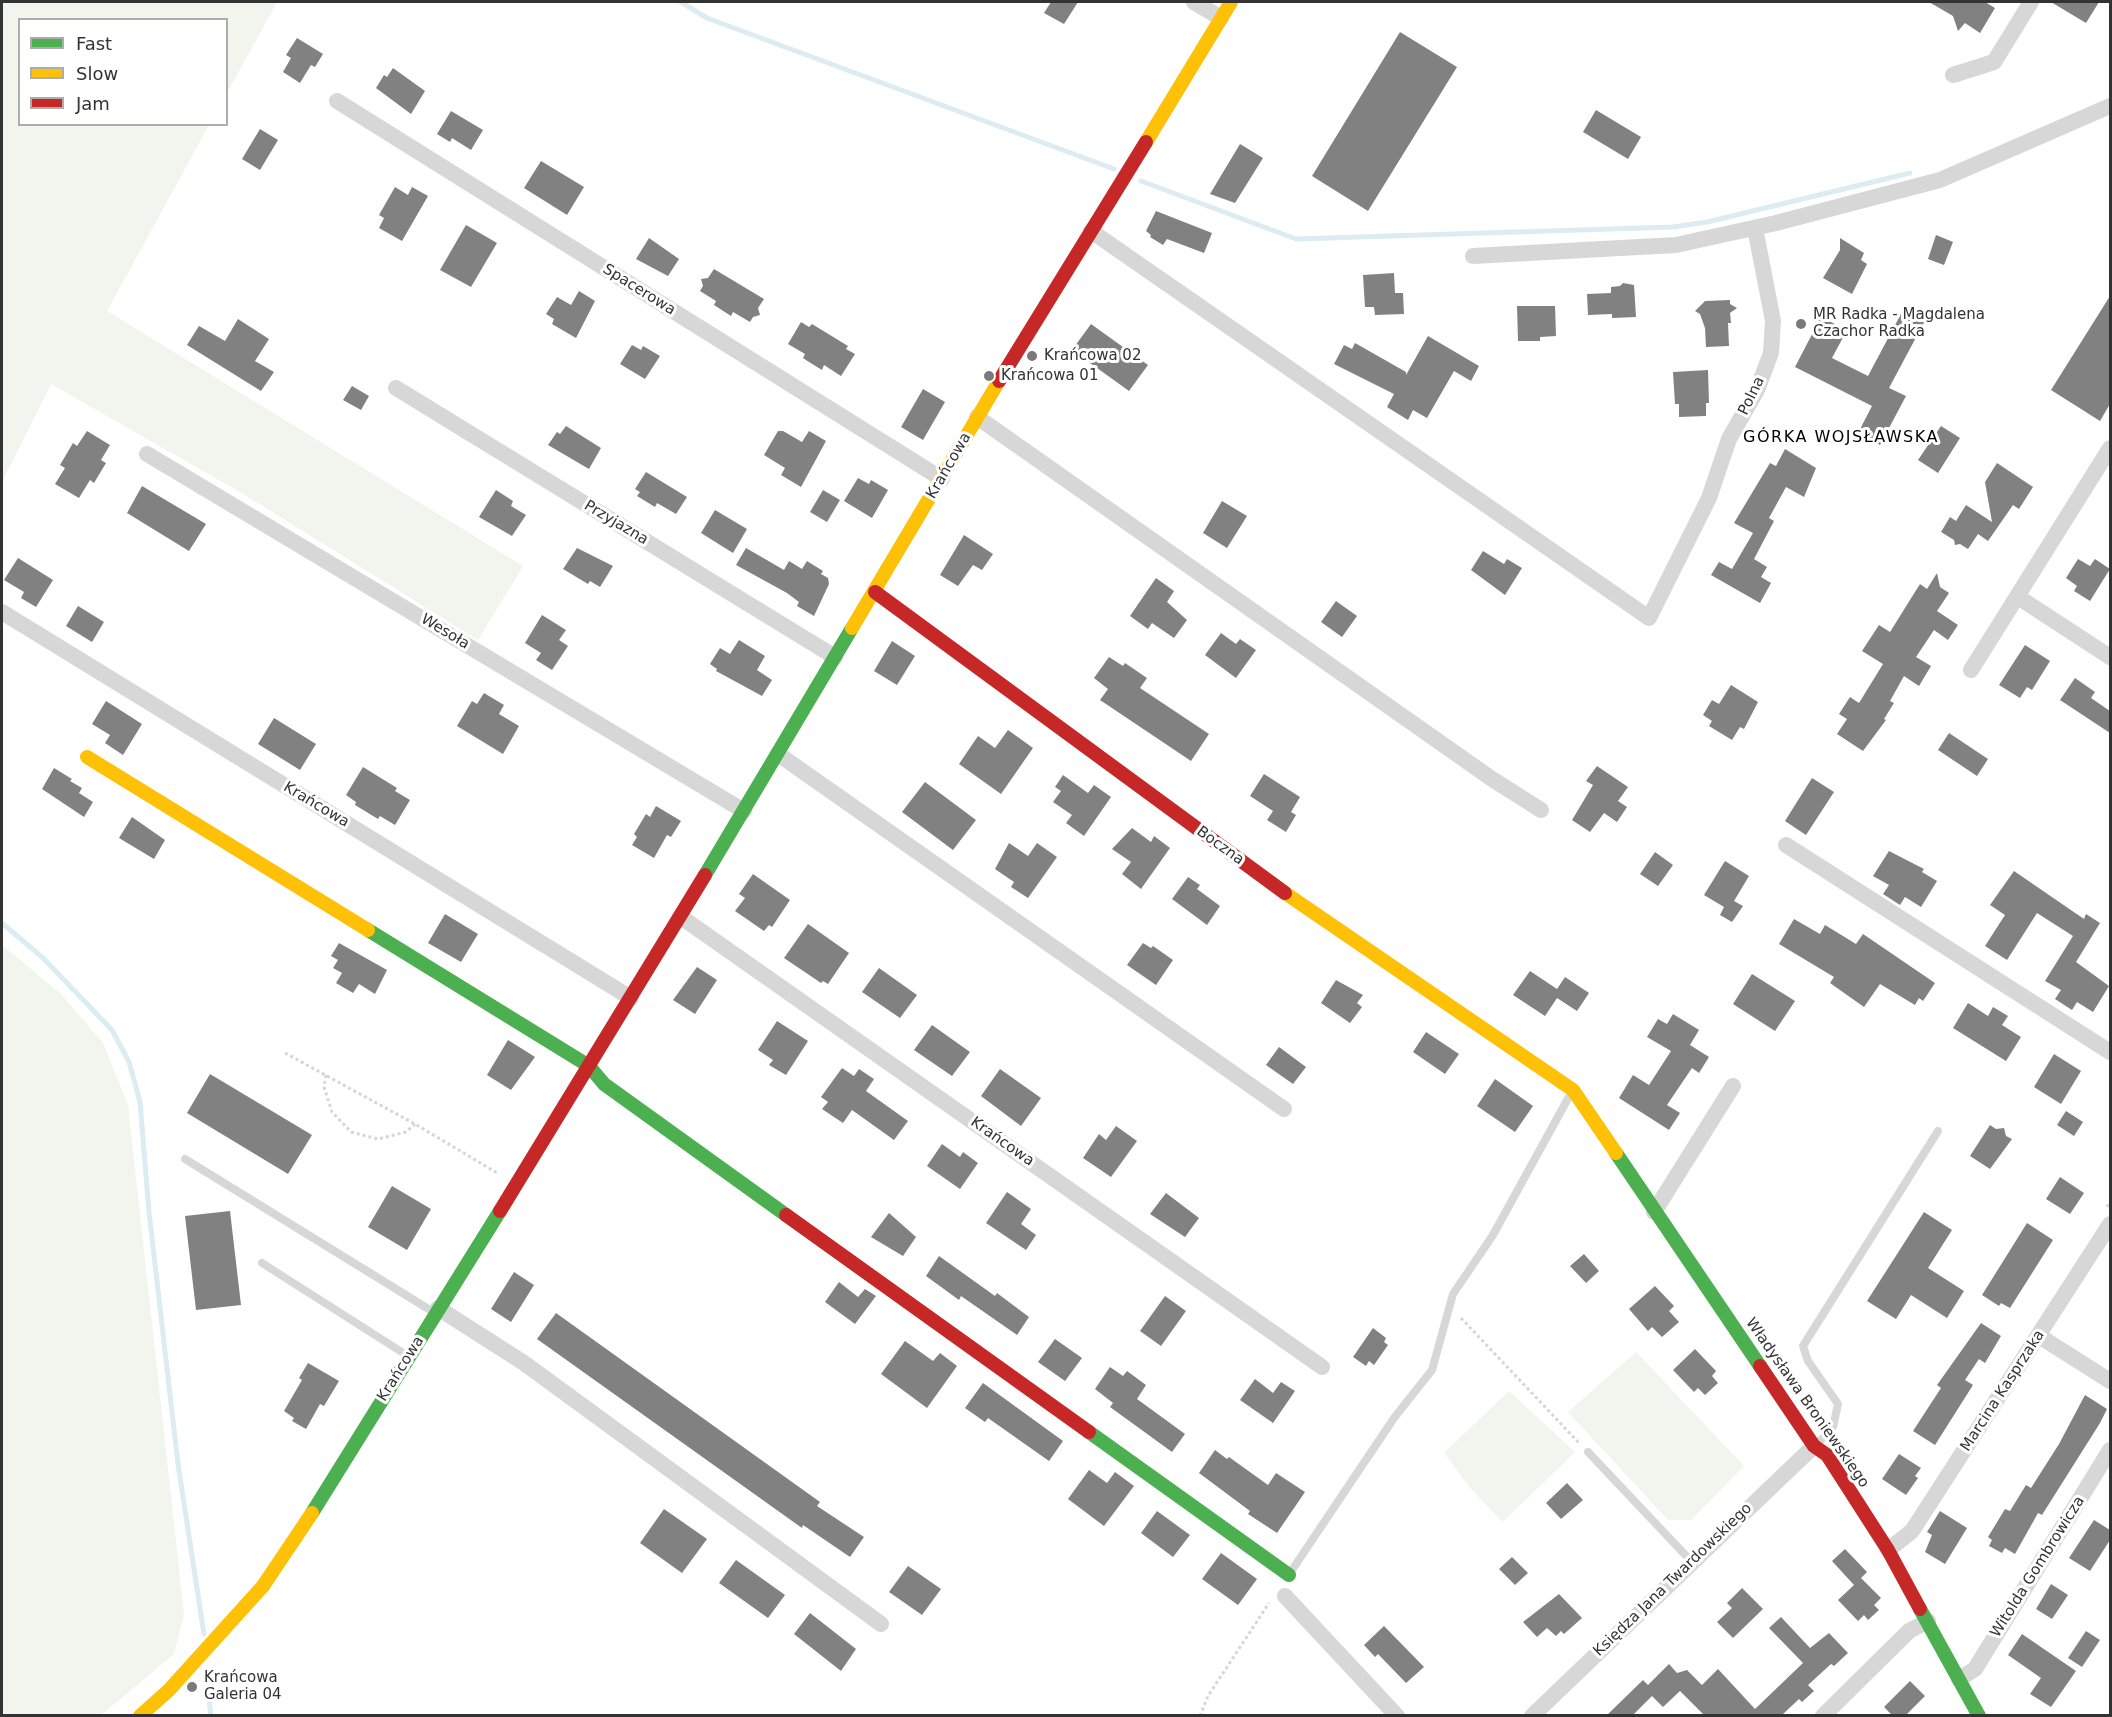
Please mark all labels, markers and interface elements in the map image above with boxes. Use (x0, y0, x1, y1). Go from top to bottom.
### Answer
legend (18, 18, 228, 126)
text: Fast (76, 33, 112, 54)
text: Slow (76, 63, 118, 84)
text: Jam (76, 93, 110, 114)
street label: Spacerowa (599, 261, 679, 319)
place label: MR Radka - Magdalena Czachor Radka (1813, 306, 1985, 341)
marker: MR Radka - Magdalena Czachor Radka (1794, 317, 1808, 331)
place label: Krańcowa 02 (1044, 347, 1141, 365)
marker: Krańcowa 02 (1025, 349, 1039, 363)
place label: Krańcowa 01 (1001, 367, 1098, 385)
marker: Krańcowa 01 (982, 369, 996, 383)
street label: Polna (1735, 374, 1769, 418)
district label: GÓRKA WOJSŁAWSKA (1743, 428, 1939, 448)
street label: Krańcowa (923, 430, 975, 502)
street label: Przyjazna (581, 497, 651, 549)
street label: Wesoła (417, 610, 473, 654)
street label: Krańcowa (280, 778, 352, 832)
street label: Boczna (1193, 823, 1247, 869)
street label: Krańcowa (967, 1114, 1037, 1170)
street label: Władysława Broniewskiego (1741, 1315, 1873, 1491)
street label: Marcina Kasprzaka (1957, 1327, 2049, 1455)
street label: Krańcowa (374, 1333, 428, 1405)
street label: Witolda Gombrowicza (1987, 1493, 2089, 1641)
street label: Księdza Jana Twardowskiego (1590, 1500, 1756, 1660)
place label: Krańcowa Galeria 04 (204, 1669, 282, 1704)
marker: Krańcowa Galeria 04 (185, 1680, 199, 1694)

